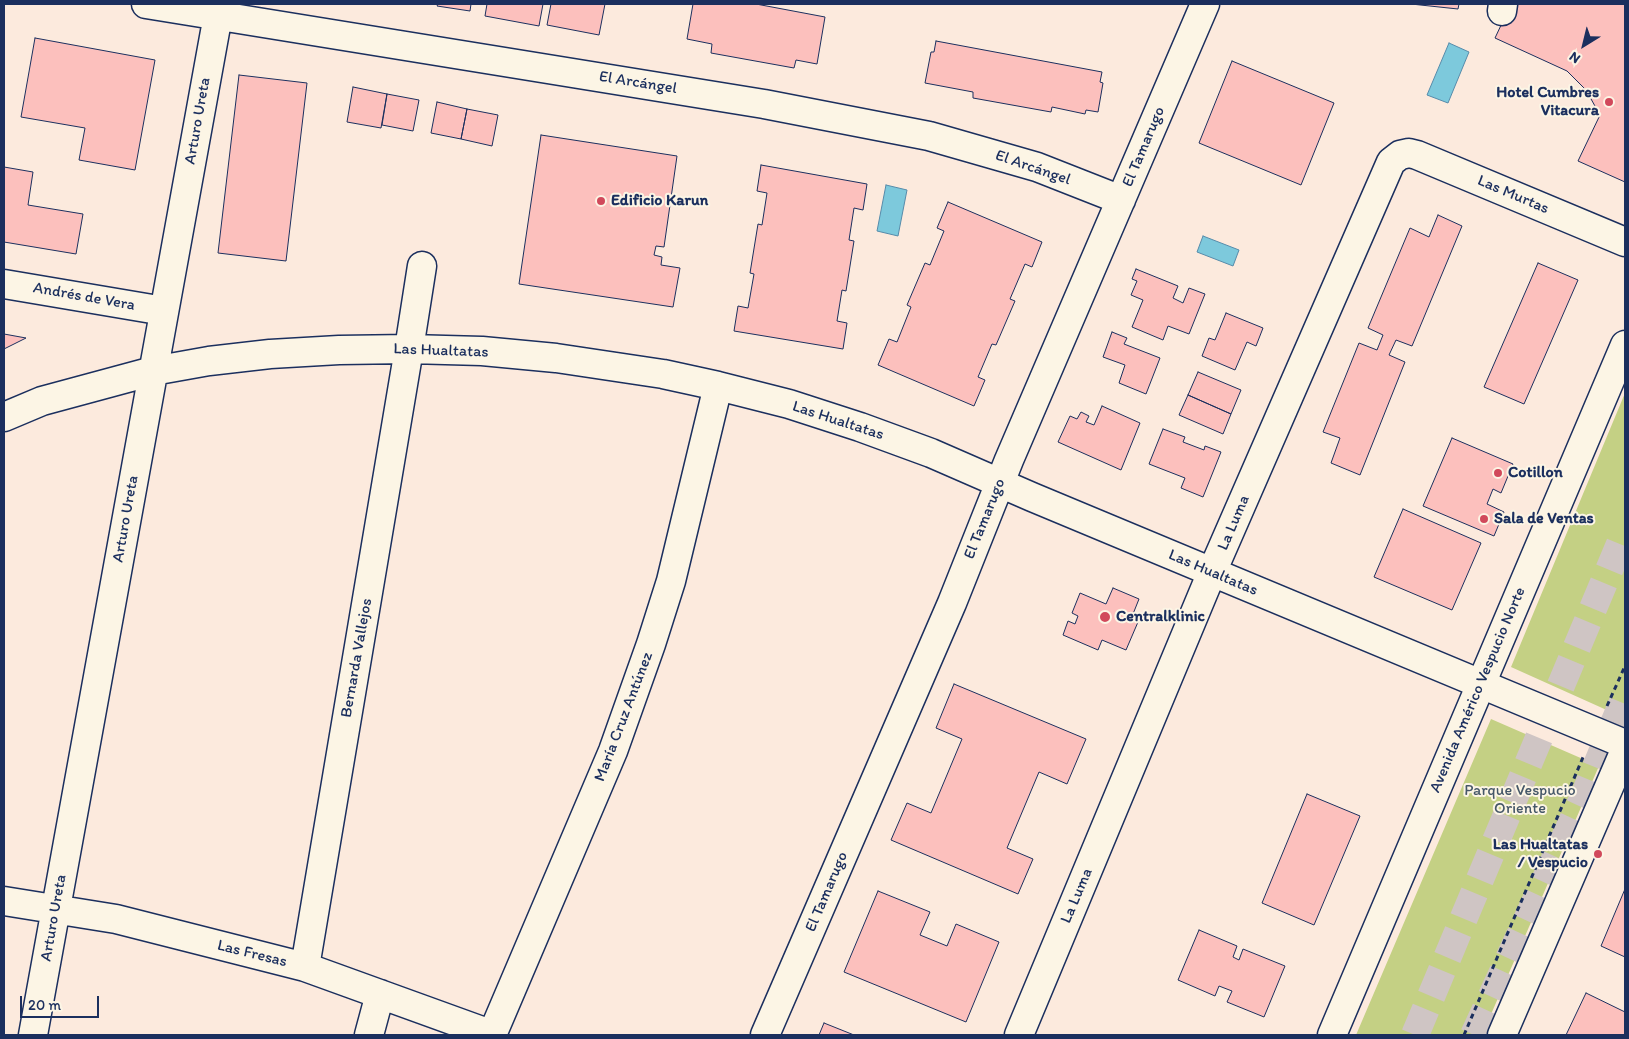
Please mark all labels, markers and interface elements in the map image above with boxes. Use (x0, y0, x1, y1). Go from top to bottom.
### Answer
north arrow (1559, 20, 1609, 70)
text: N (1566, 48, 1584, 67)
street label: El Arcángel (598, 67, 678, 99)
street label: Arturo Ureta (181, 76, 215, 166)
place label: Hotel Cumbres Vitacura (1496, 83, 1599, 121)
marker: Hotel Cumbres Vitacura (1603, 96, 1615, 108)
street label: El Tamarugo (1118, 104, 1170, 190)
street label: El Arcángel (993, 146, 1073, 190)
street label: Las Murtas (1474, 171, 1552, 219)
place label: Edificio Karun (611, 191, 708, 211)
marker: Edificio Karun (595, 195, 607, 207)
street label: Andrés de Vera (32, 279, 136, 315)
street label: Las Hualtatas (393, 340, 489, 362)
street label: Las Hualtatas (790, 397, 886, 445)
place label: Cotillon (1508, 463, 1563, 483)
marker: Cotillon (1492, 467, 1504, 479)
street label: Arturo Ureta (109, 474, 143, 564)
street label: El Tamarugo (960, 476, 1010, 562)
street label: La Luma (1214, 492, 1254, 554)
place label: Sala de Ventas (1494, 509, 1594, 529)
marker: Sala de Ventas (1478, 513, 1490, 525)
street label: Las Hualtatas (1165, 546, 1261, 600)
street label: Avenida Américo Vespucio Norte (1426, 584, 1530, 796)
street label: Bernarda Vallejos (337, 597, 377, 719)
place label: Centralklinic (1116, 607, 1205, 627)
marker: Centralklinic (1098, 610, 1112, 624)
street label: María Cruz Antúnez (590, 650, 658, 784)
park label: Parque Vespucio Oriente (1464, 781, 1576, 819)
place label: Las Hualtatas / Vespucio (1493, 835, 1588, 873)
marker: Las Hualtatas / Vespucio (1592, 848, 1604, 860)
street label: El Tamarugo (801, 849, 853, 935)
street label: La Luma (1057, 865, 1097, 927)
street label: Arturo Ureta (37, 873, 71, 963)
street label: Las Fresas (215, 936, 289, 972)
scale bar (22, 986, 101, 1018)
text: 20 m (28, 996, 61, 1014)

